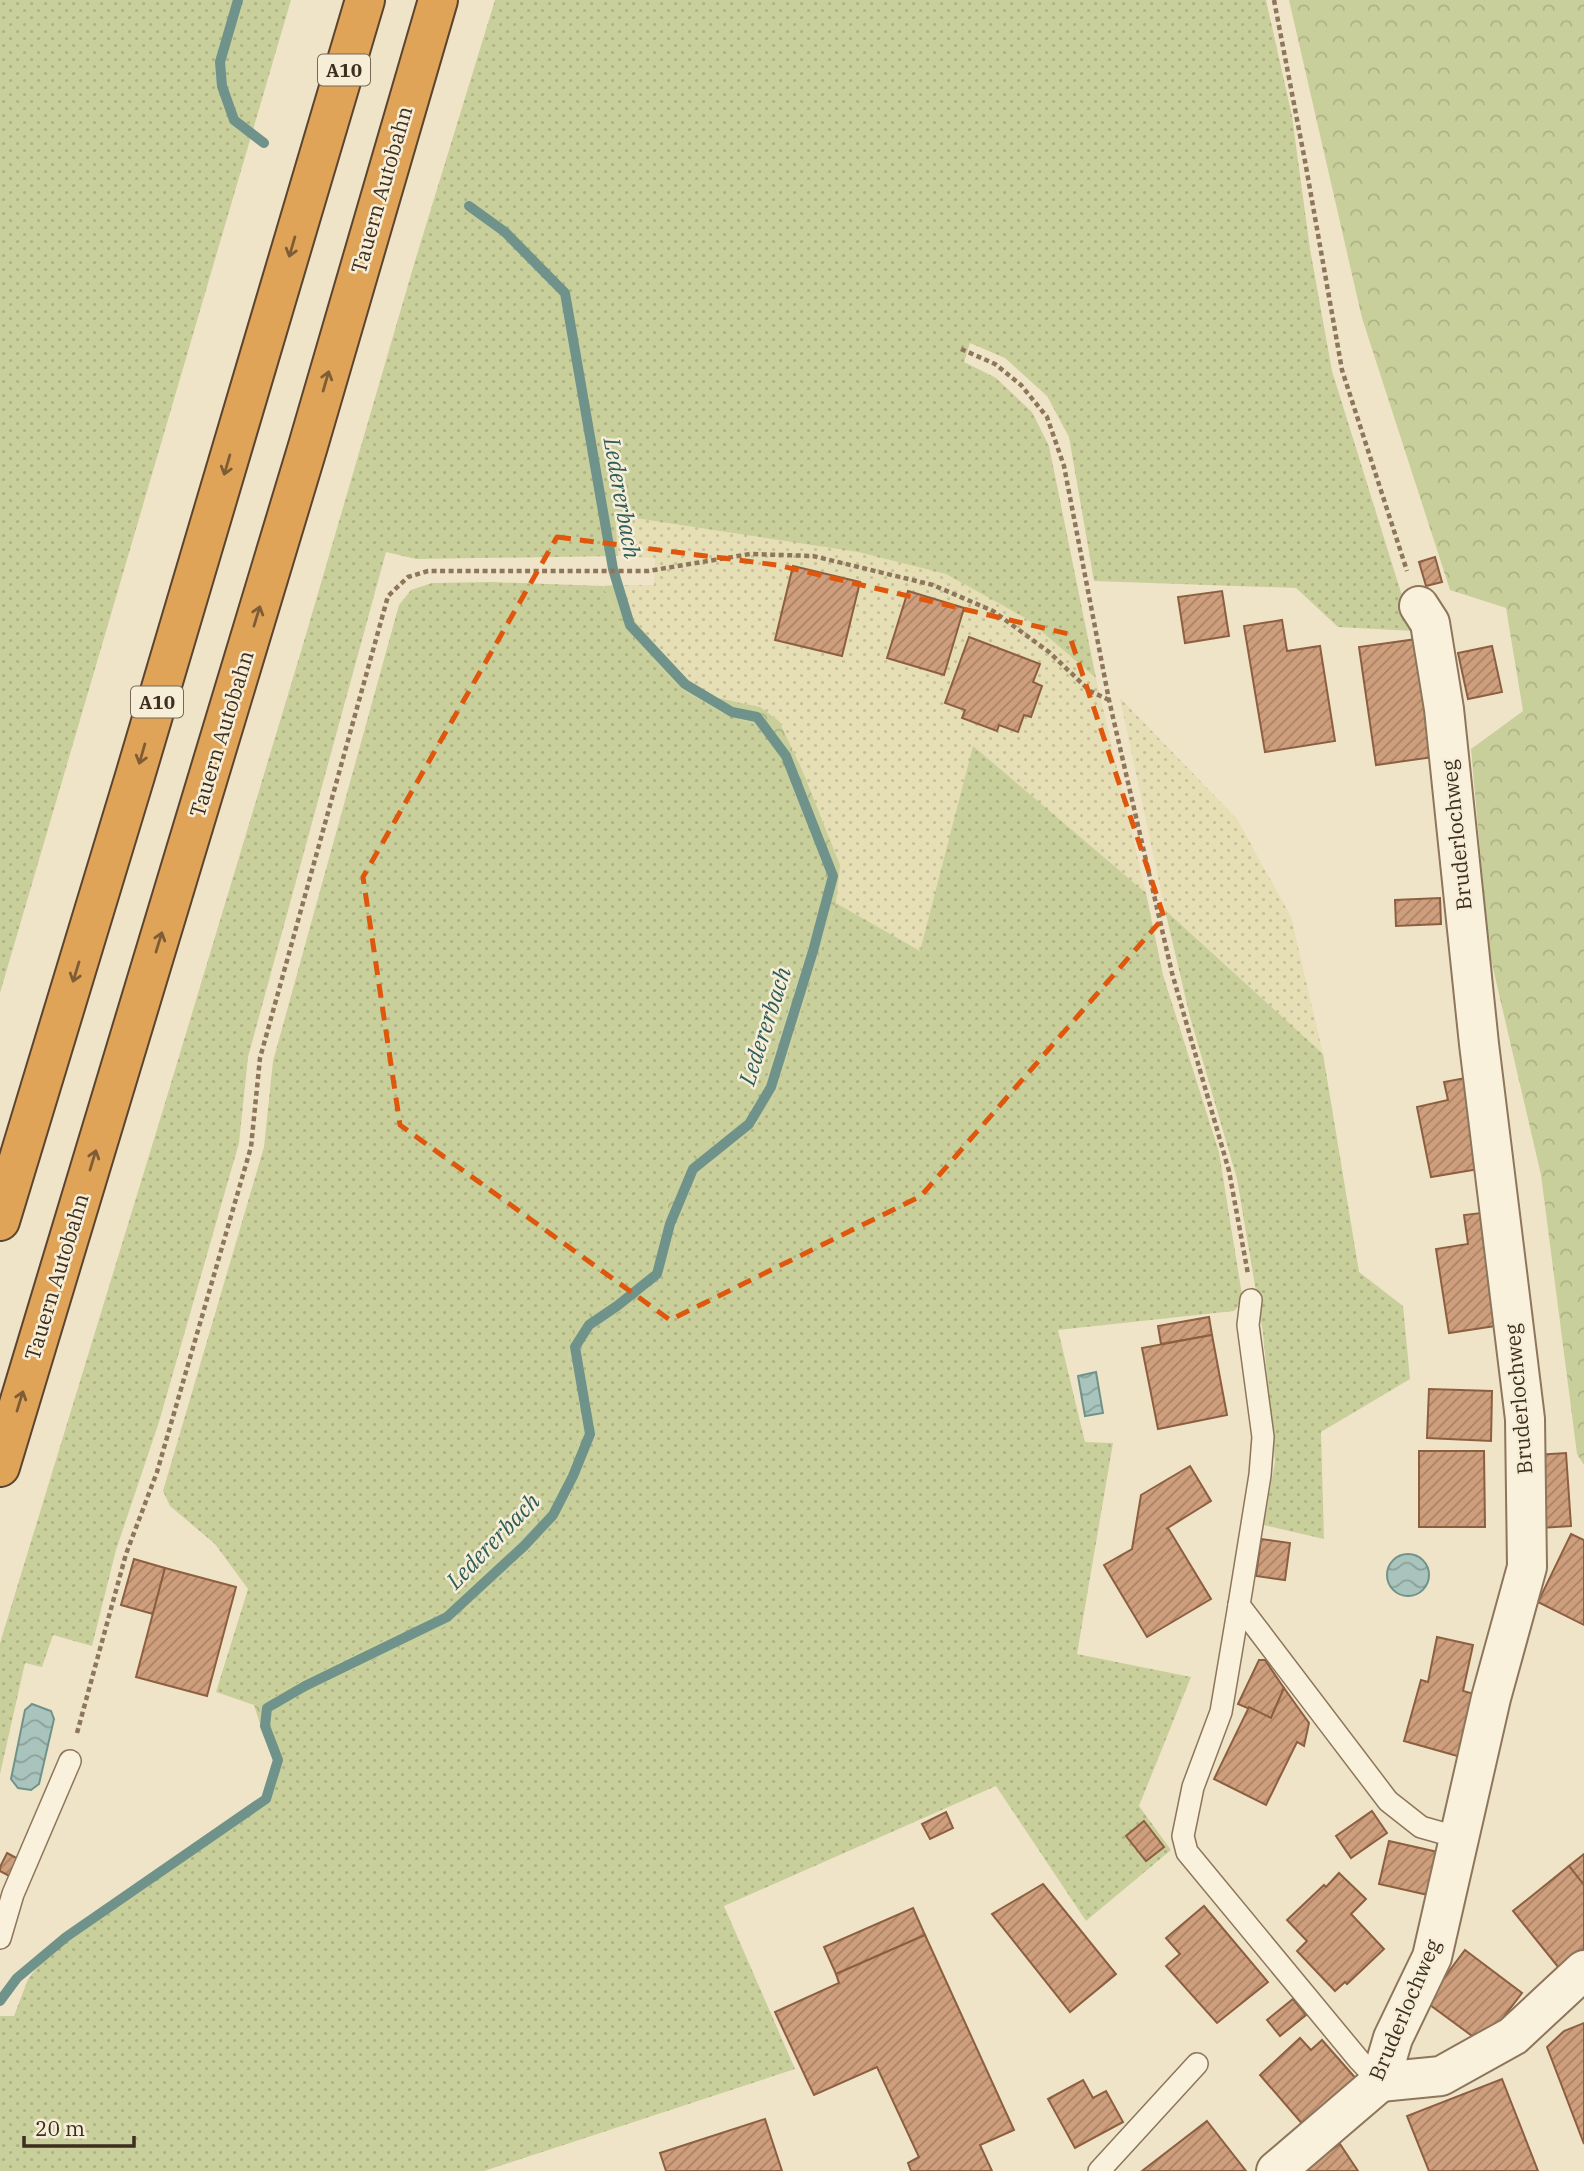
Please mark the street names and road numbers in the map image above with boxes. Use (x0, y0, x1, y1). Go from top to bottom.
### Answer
road number: A10 (318, 54, 370, 86)
street label: Tauern Autobahn (344, 103, 418, 277)
street label: Tauern Autobahn (182, 647, 260, 821)
road number: A10 (131, 687, 183, 718)
street label: Bruderlochweg (1434, 758, 1478, 912)
street label: Tauern Autobahn (17, 1190, 95, 1364)
street label: Bruderlochweg (1497, 1322, 1539, 1476)
street label: Bruderlochweg (1362, 1934, 1447, 2085)

